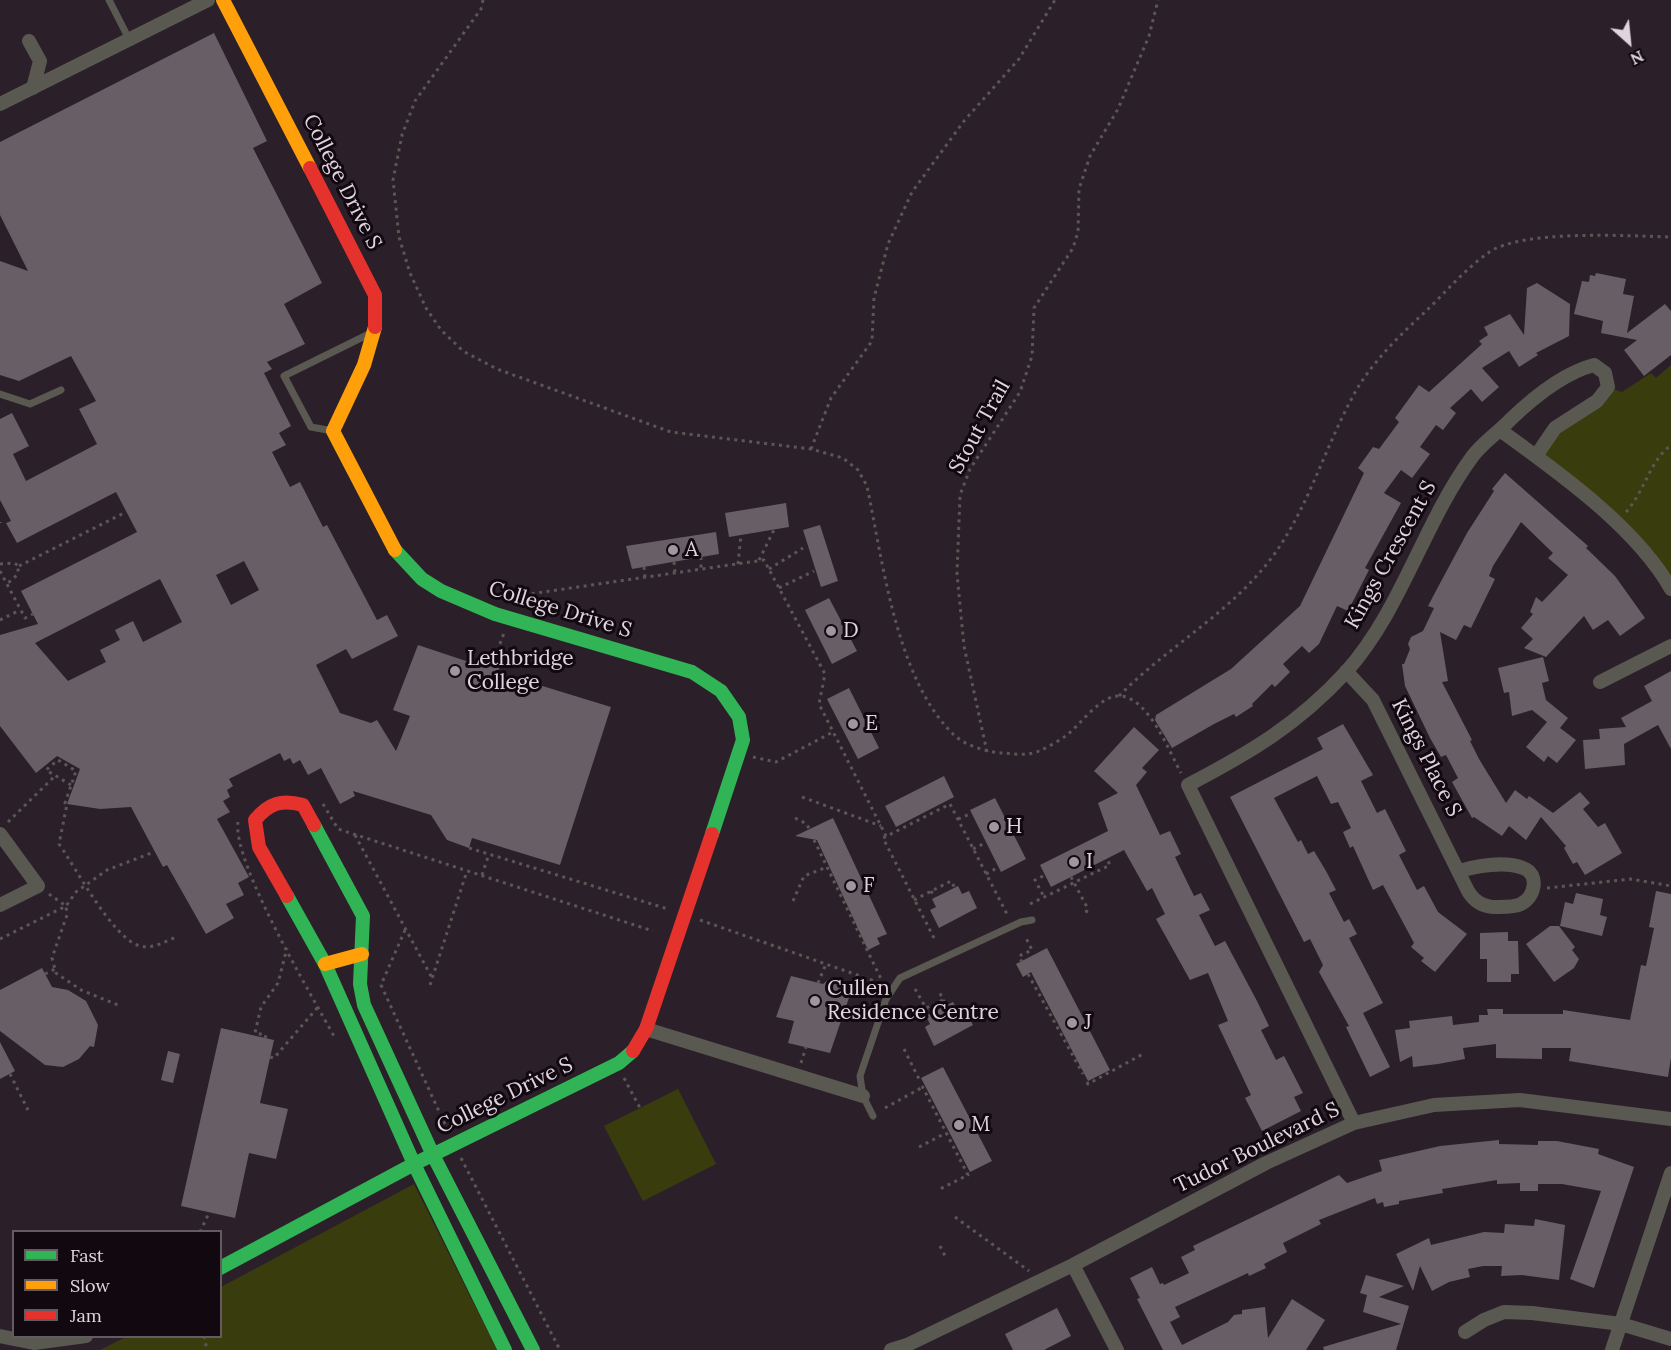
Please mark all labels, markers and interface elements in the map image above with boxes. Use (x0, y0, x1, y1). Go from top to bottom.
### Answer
north arrow (1599, 12, 1659, 72)
text: N (1627, 46, 1647, 70)
street label: College Drive S (297, 110, 387, 254)
street label: Stout Trail (944, 376, 1016, 478)
street label: Kings Crescent S (1340, 477, 1442, 633)
place label: A (685, 537, 698, 563)
marker: A (666, 543, 680, 557)
street label: College Drive S (485, 576, 635, 644)
place label: D (843, 618, 859, 644)
marker: D (824, 624, 838, 638)
place label: Lethbridge College (467, 646, 574, 696)
marker: Lethbridge College (448, 664, 462, 678)
street label: Kings Place S (1386, 695, 1466, 821)
place label: E (865, 711, 878, 737)
marker: E (846, 717, 860, 731)
place label: H (1006, 814, 1022, 840)
marker: H (987, 820, 1001, 834)
place label: I (1086, 849, 1093, 875)
marker: I (1067, 855, 1081, 869)
place label: F (863, 873, 875, 899)
marker: F (844, 879, 858, 893)
place label: Cullen Residence Centre (827, 976, 999, 1026)
marker: Cullen Residence Centre (808, 994, 822, 1008)
place label: J (1084, 1010, 1092, 1036)
marker: J (1065, 1016, 1079, 1030)
street label: College Drive S (433, 1052, 577, 1140)
street label: Tudor Boulevard S (1171, 1097, 1343, 1199)
place label: M (971, 1112, 990, 1138)
marker: M (952, 1118, 966, 1132)
legend (12, 1230, 222, 1338)
text: Fast (70, 1244, 104, 1267)
text: Slow (70, 1274, 110, 1297)
text: Jam (70, 1304, 102, 1327)

